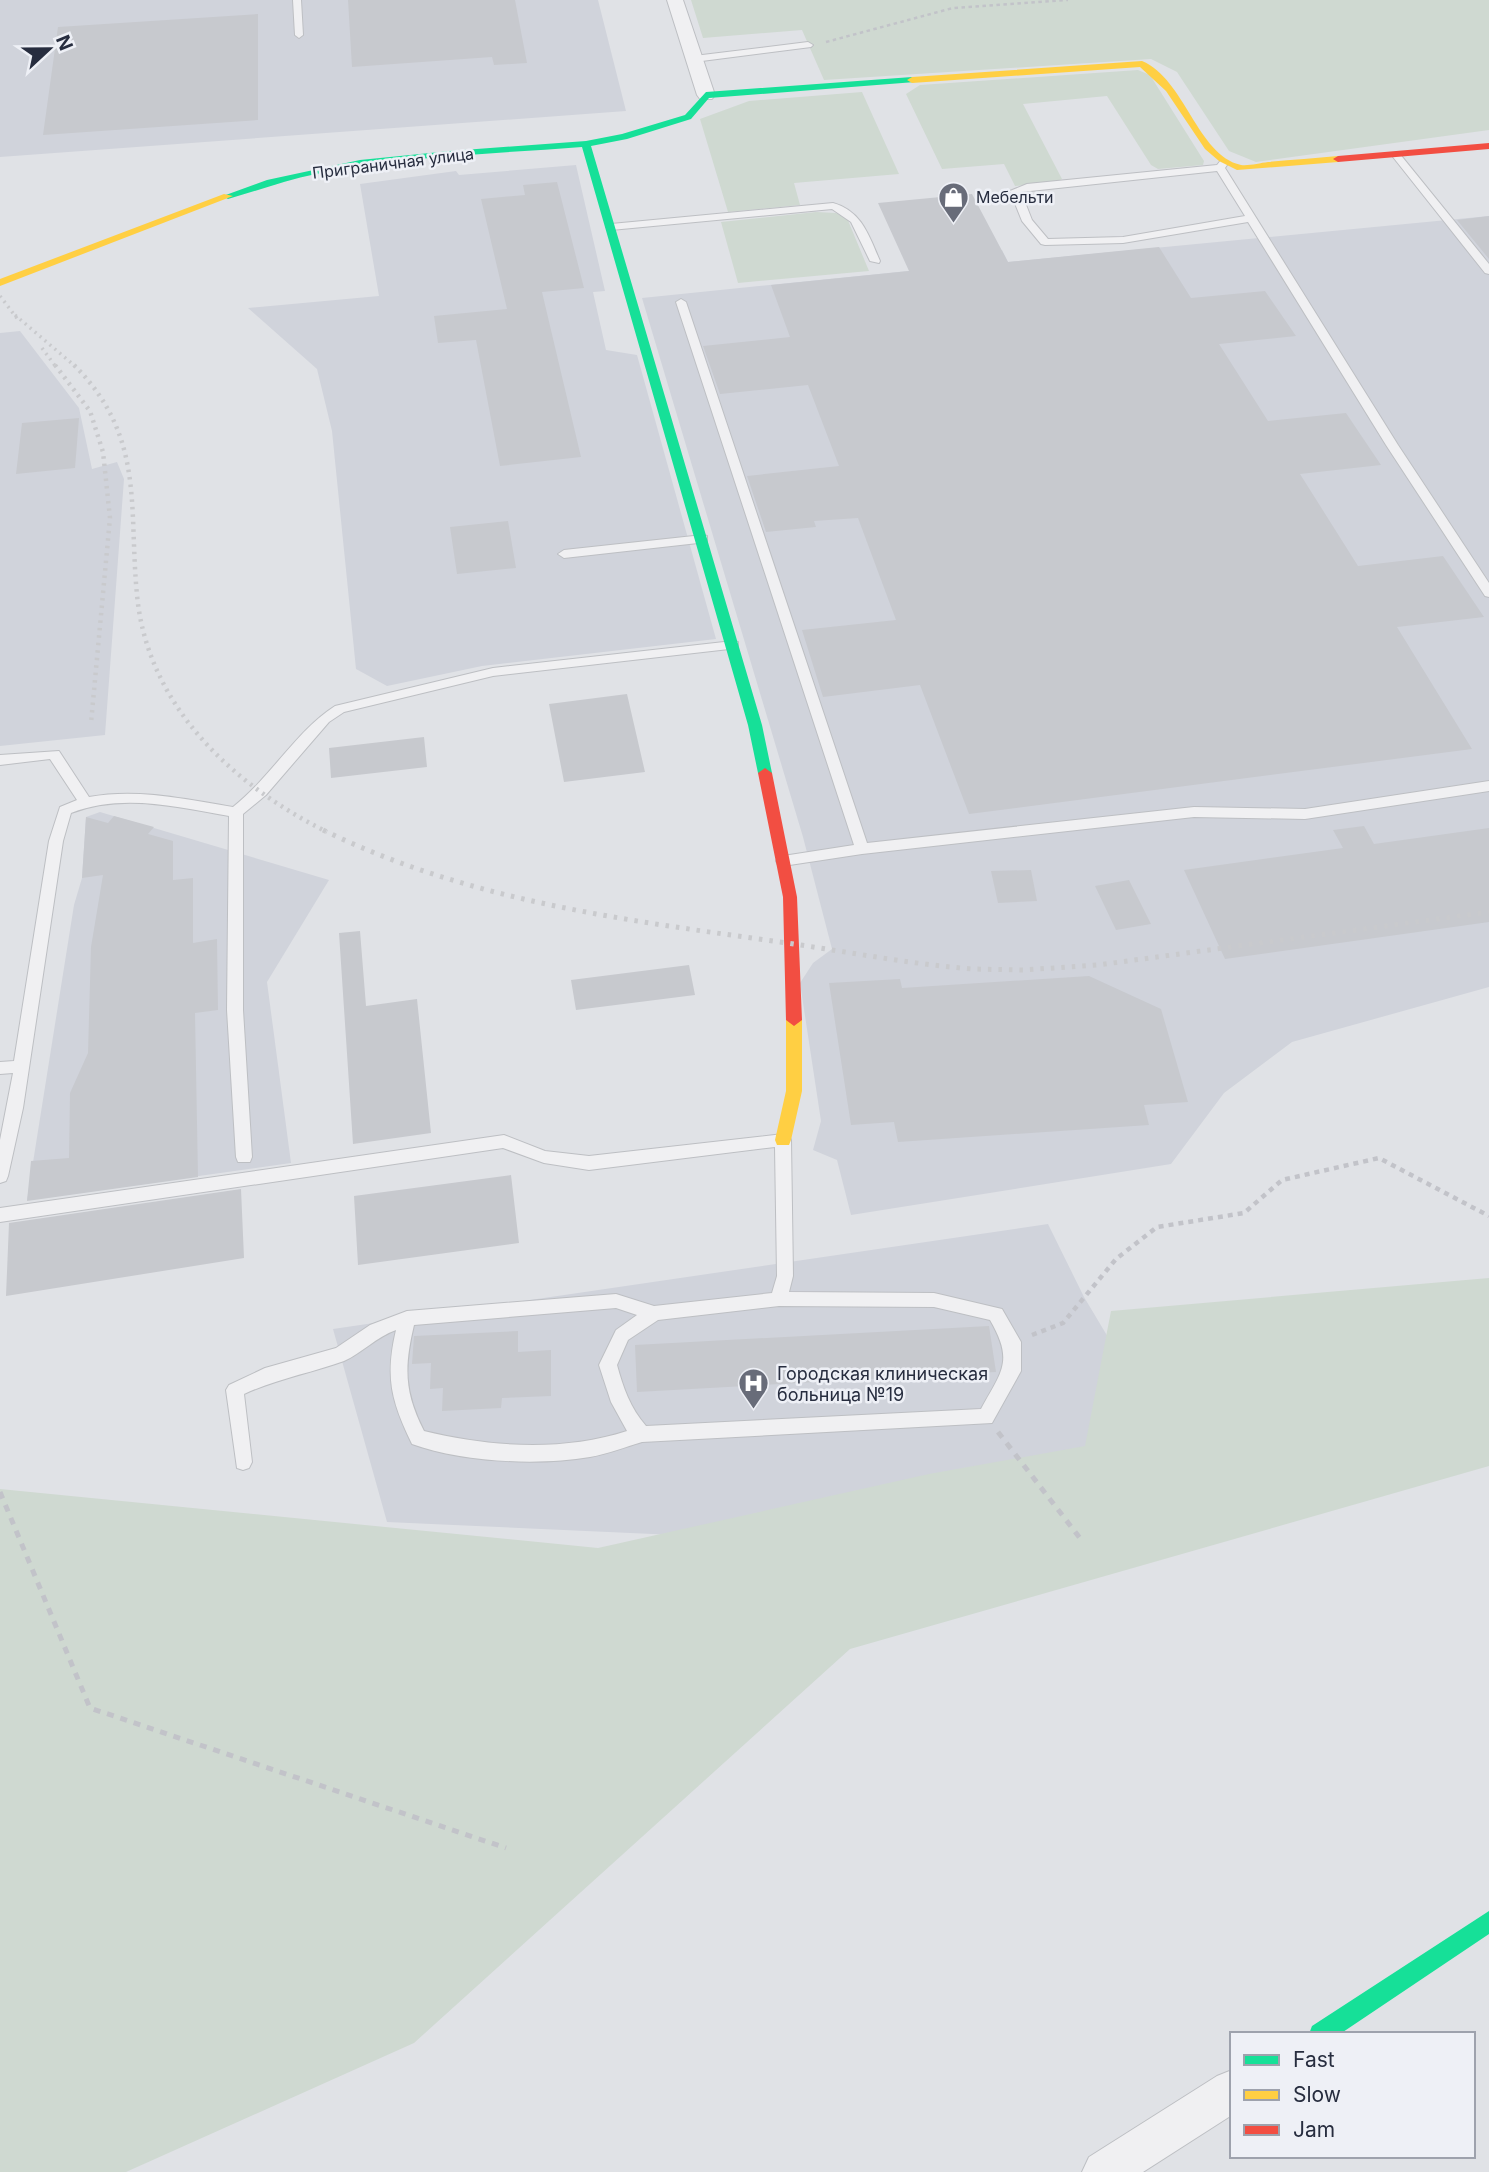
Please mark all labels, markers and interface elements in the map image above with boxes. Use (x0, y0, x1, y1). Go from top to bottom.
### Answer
north arrow (14, 14, 84, 84)
text: N (51, 32, 78, 54)
street label: Приграничная улица (311, 143, 475, 183)
shop icon: Мебельти (936, 180, 970, 224)
place label: Мебельти (976, 187, 1054, 207)
place label: Городская клиническая больница №19 (777, 1363, 988, 1405)
hospital icon: Городская клиническая больница №19 (737, 1366, 771, 1410)
legend (1230, 2032, 1475, 2158)
text: Fast (1293, 2047, 1335, 2072)
text: Slow (1293, 2082, 1341, 2107)
text: Jam (1293, 2117, 1335, 2142)

